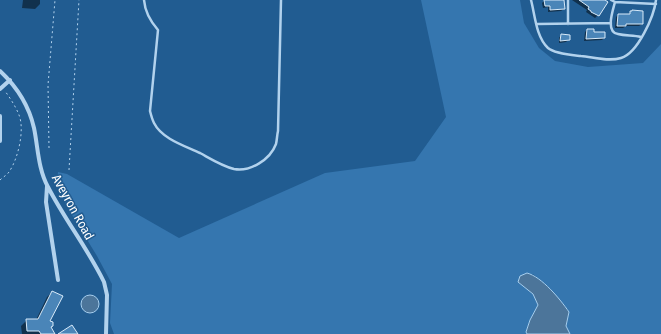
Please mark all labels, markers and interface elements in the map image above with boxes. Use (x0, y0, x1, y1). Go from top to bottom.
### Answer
street label: Aveyron Road (49, 172, 97, 242)

